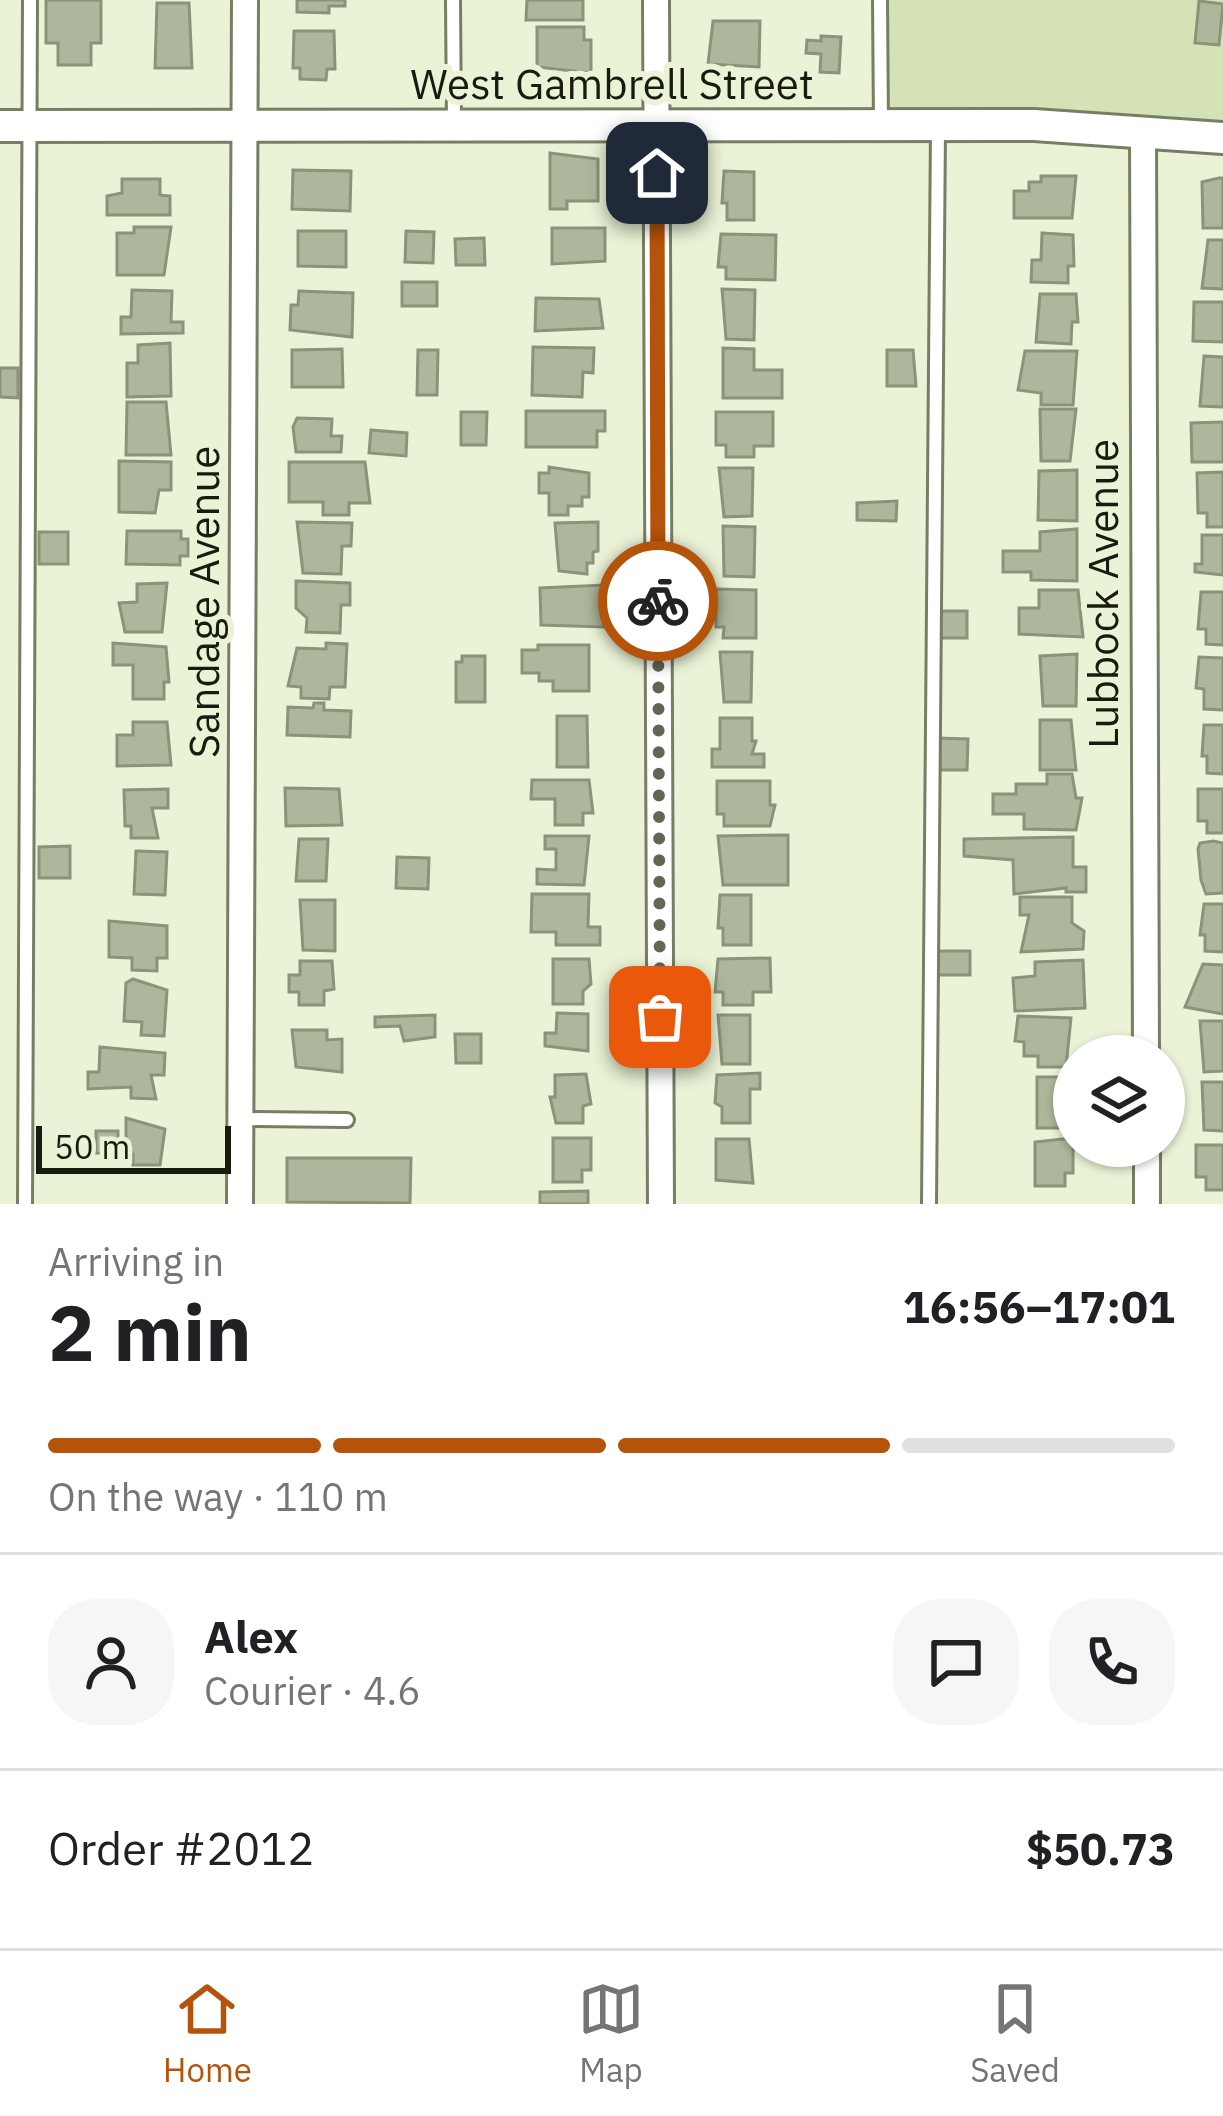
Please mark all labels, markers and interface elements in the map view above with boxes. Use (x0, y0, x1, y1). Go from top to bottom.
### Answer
street label: West Gambrell Street (410, 56, 814, 111)
pin (606, 122, 708, 224)
icon: home (624, 140, 690, 206)
street label: Lubbock Avenue (1075, 439, 1130, 749)
street label: Sandage Avenue (176, 446, 231, 758)
courier (598, 541, 718, 661)
icon: bike (625, 568, 691, 634)
pin (609, 966, 711, 1068)
icon: bag (627, 984, 693, 1050)
map controls (1053, 1035, 1185, 1167)
button: layers (1053, 1035, 1185, 1167)
scale bar (36, 1120, 231, 1173)
text: 50 m (54, 1125, 130, 1168)
text: Arriving in (48, 1236, 224, 1287)
text: 16:56–17:01 (903, 1277, 1175, 1335)
text: 2 min (48, 1281, 252, 1382)
text: On the way · 110 m (48, 1471, 388, 1522)
button: person (48, 1599, 174, 1725)
button: chat (893, 1599, 1019, 1725)
button: phone (1049, 1599, 1175, 1725)
text: Alex (204, 1607, 298, 1665)
text: Courier · 4.6 (204, 1665, 421, 1716)
text: Order #2012 (48, 1819, 314, 1877)
text: $50.73 (1026, 1819, 1175, 1877)
tab: Home (163, 1976, 252, 2091)
tab: Map (578, 1976, 644, 2091)
tab: Saved (970, 1976, 1060, 2091)

